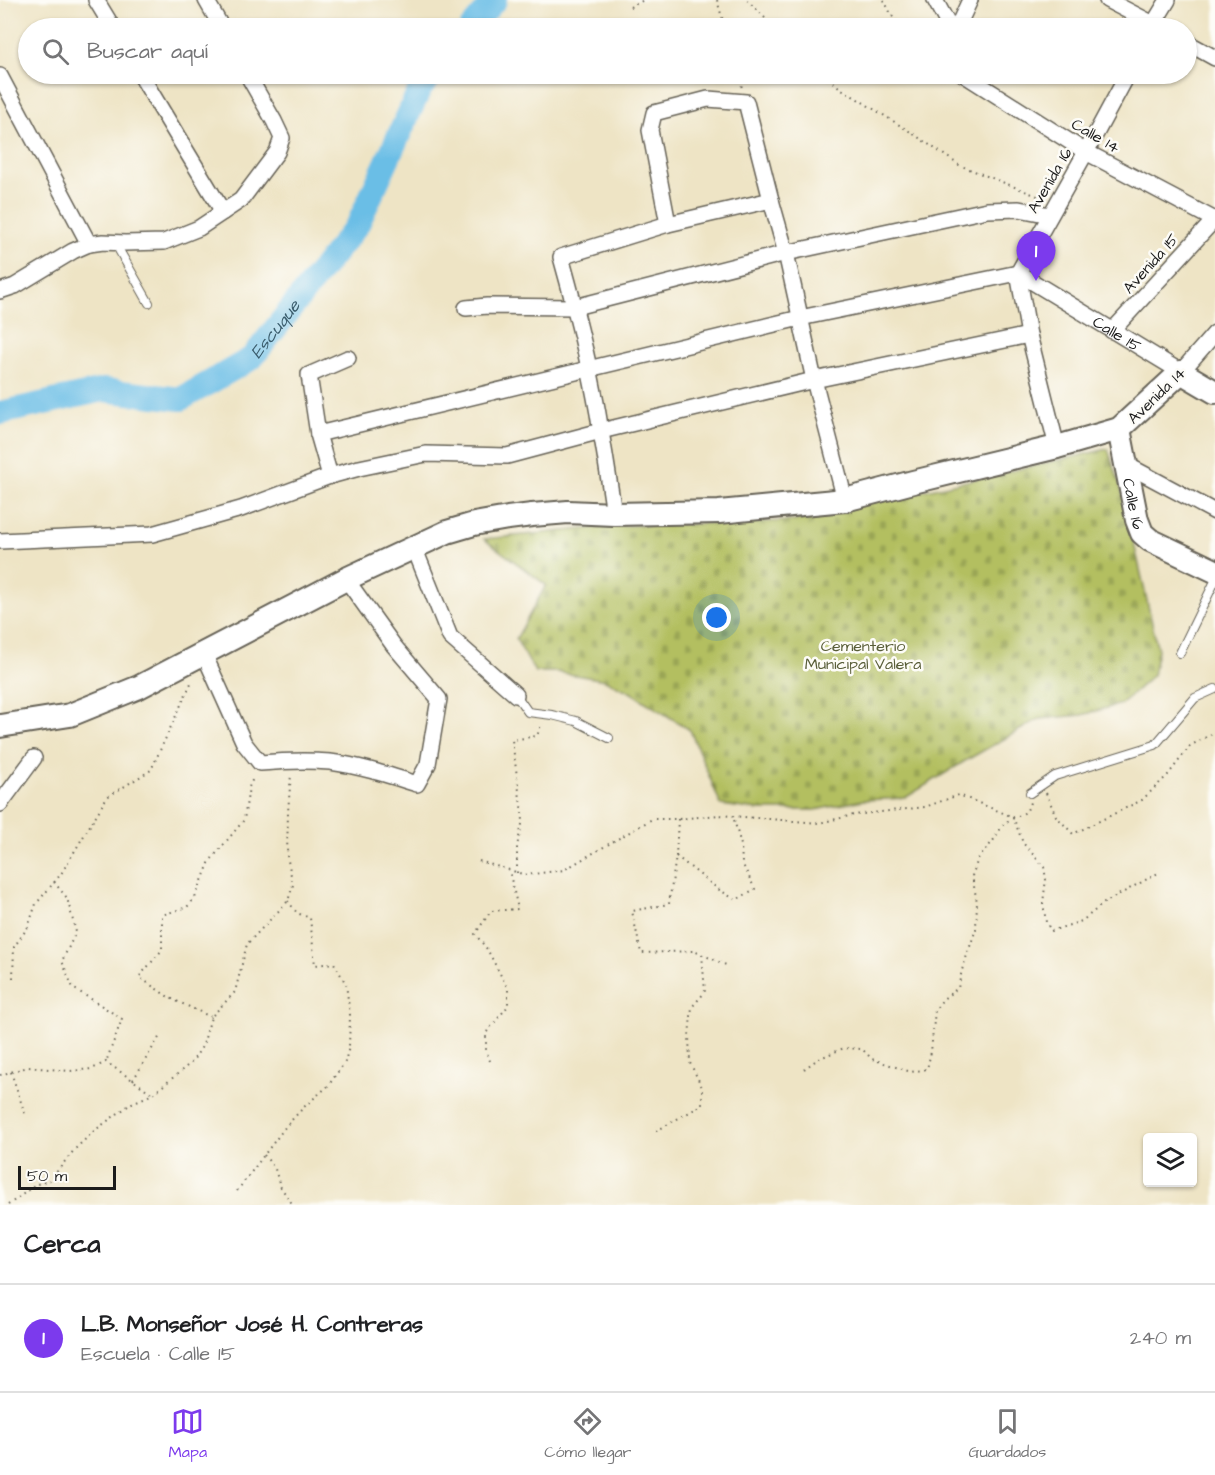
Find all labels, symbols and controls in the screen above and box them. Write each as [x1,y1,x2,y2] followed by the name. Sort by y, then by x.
[18,18,1197,84] search box
[39,35,72,68] icon: search
[87,36,208,67] text: Buscar aquí
[1067,113,1124,159] street label: Calle 14
[1022,144,1078,217] street label: Avenida 16
[1118,228,1184,298] street label: Avenida 15
[1016,232,1056,281] pin: 1
[244,294,307,364] water label: Escuque
[1088,311,1146,358] street label: Calle 15
[1123,362,1191,429] street label: Avenida 14
[1117,476,1150,533] street label: Calle 16
[702,603,731,632] your location
[805,635,921,675] park label: Cementerio Municipal Valera
[1143,1133,1197,1187] map controls
[1143,1133,1197,1187] button: layers
[18,1163,116,1190] scale bar
[27,1165,67,1187] text: 50 m
[24,1226,101,1262] text: Cerca
[81,1309,423,1340] text: L.B. Monseñor José H. Contreras
[42,1324,45,1352] text: 1
[1130,1324,1191,1352] text: 240 m
[81,1340,235,1368] text: Escuela · Calle 15
[169,1405,207,1463] tab: Mapa
[544,1405,631,1463] tab: Cómo llegar
[969,1405,1046,1463] tab: Guardados

